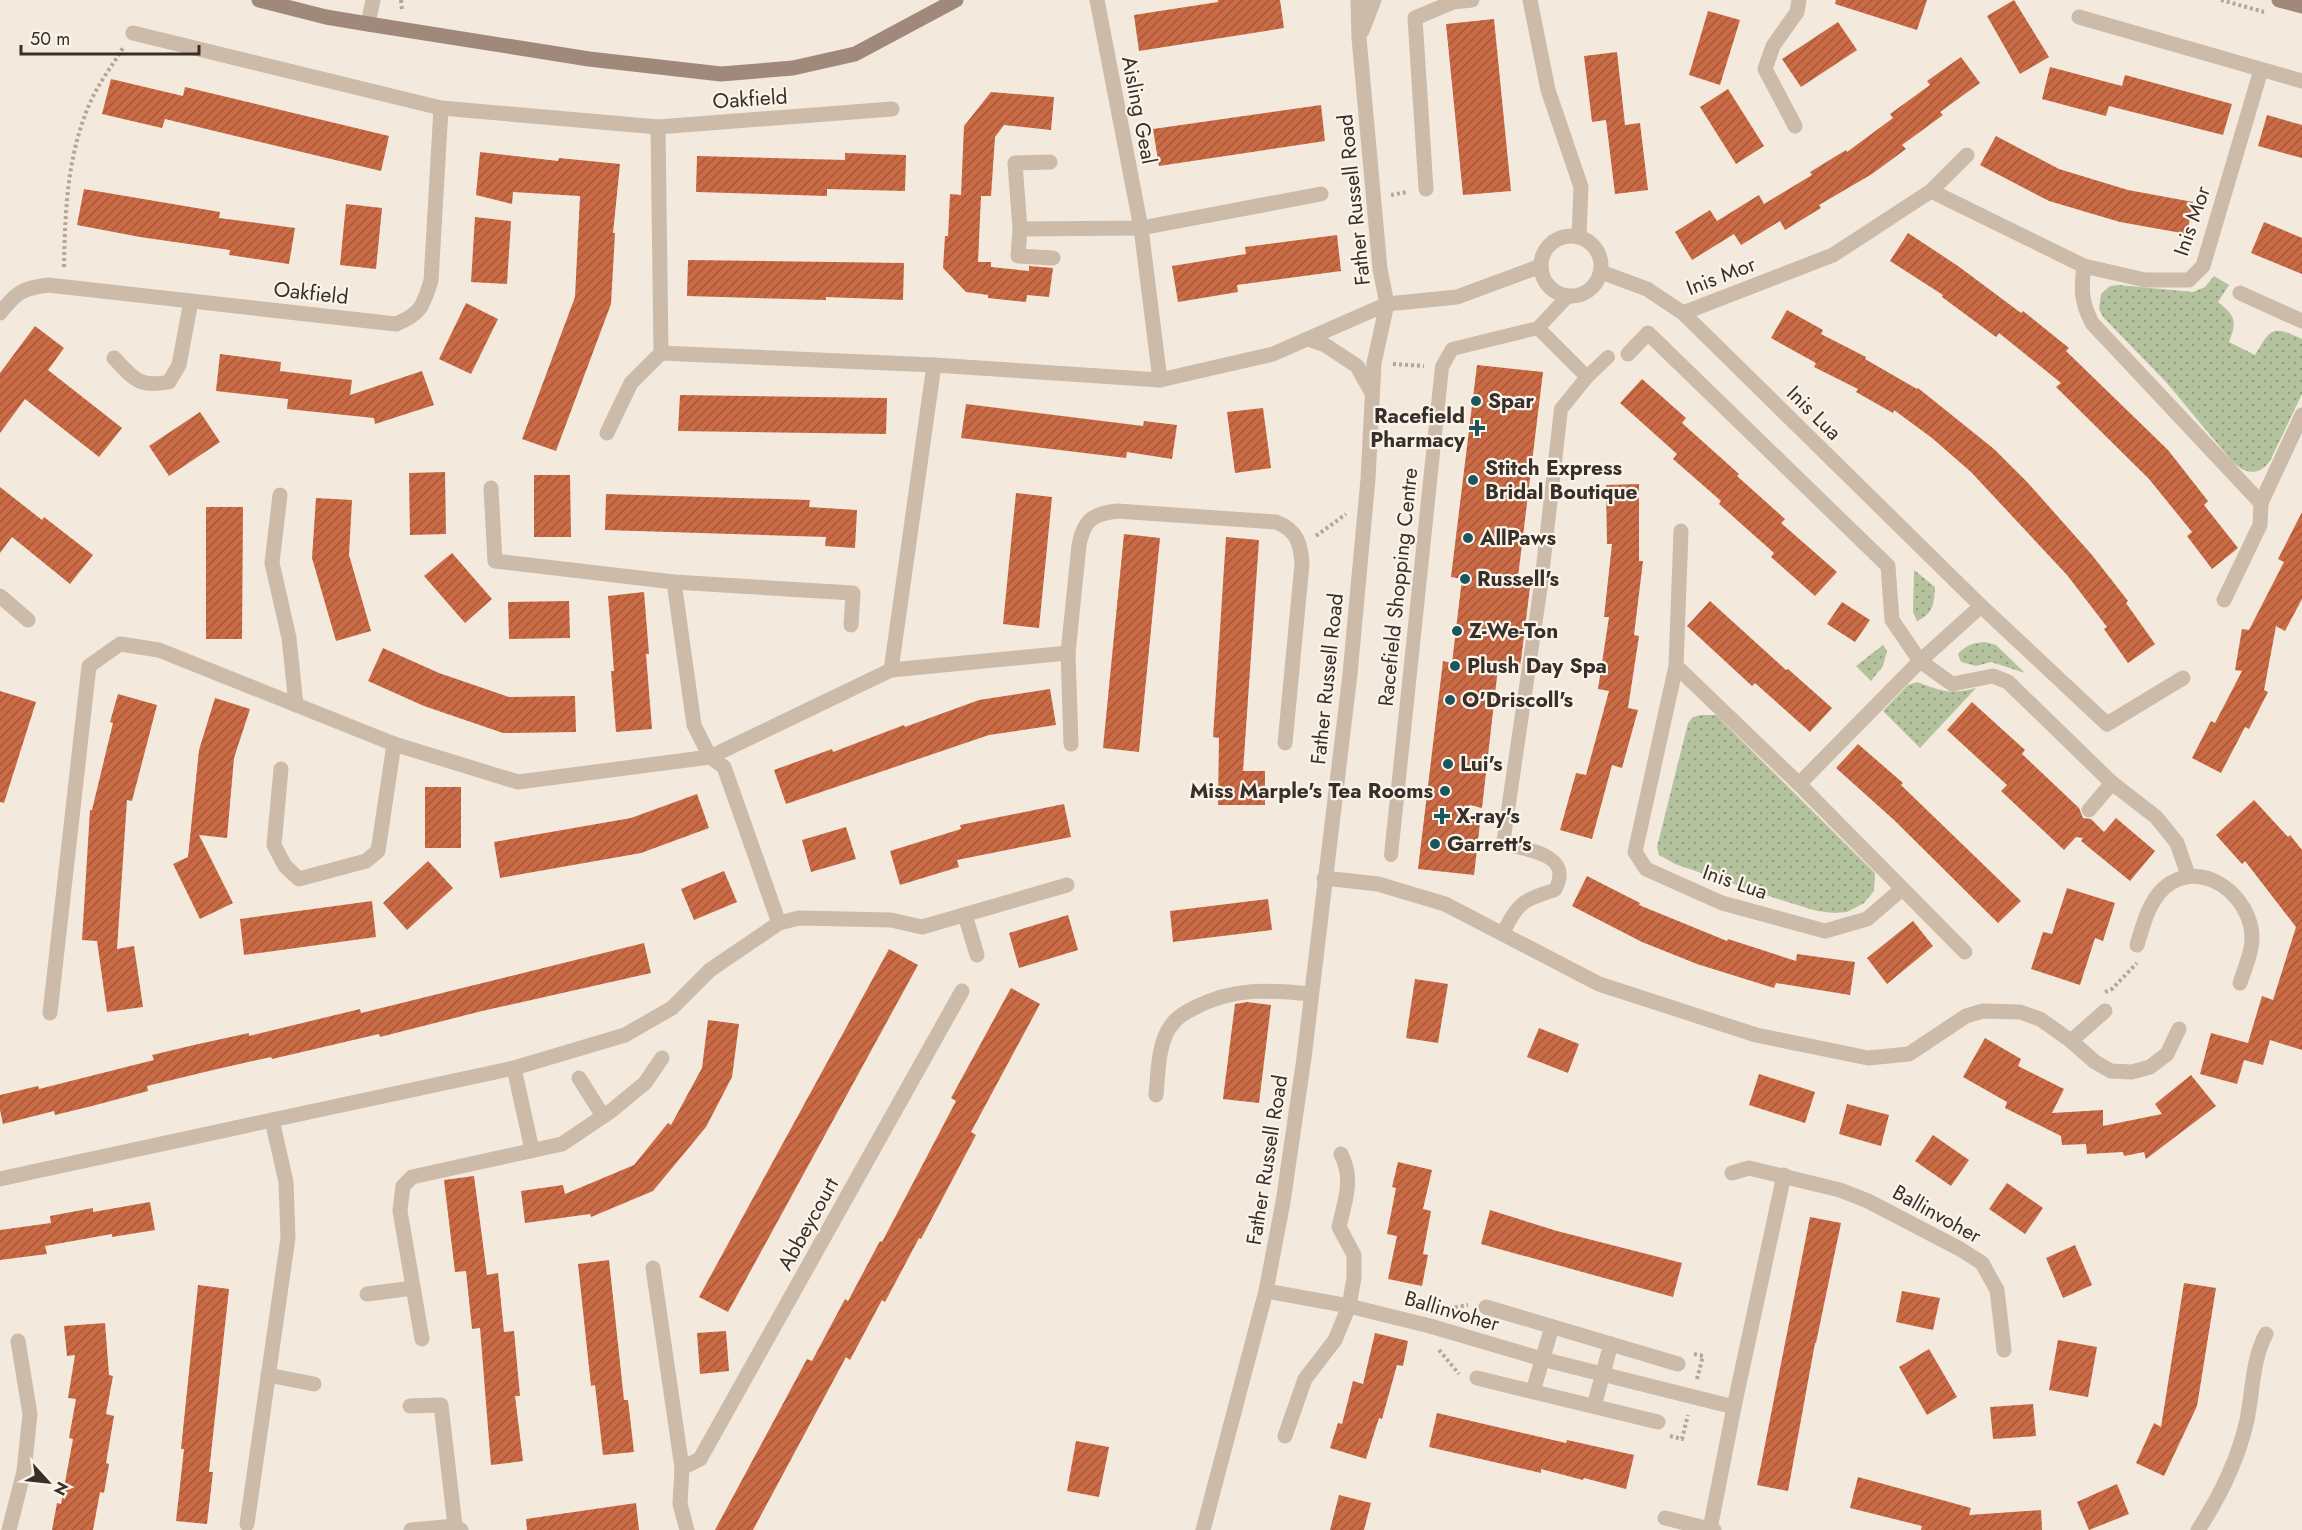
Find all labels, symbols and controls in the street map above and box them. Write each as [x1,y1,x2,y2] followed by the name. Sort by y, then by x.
[21,18,200,56] scale bar
[30,26,70,52] text: 50 m
[1114,53,1164,167] street label: Aisling Geal
[712,81,788,117] street label: Oakfield
[1330,113,1378,287] street label: Father Russell Road
[2166,181,2218,260] street label: Inis Mor
[1682,249,1761,303] street label: Inis Mor
[272,274,350,312] street label: Oakfield
[1780,379,1848,447] street label: Inis Lua
[1488,386,1534,416] place label: Spar
[1469,394,1483,408] marker: Spar
[1370,401,1466,455] place label: Racefield Pharmacy
[1470,421,1484,435] marker: Racefield Pharmacy
[1485,453,1638,507] place label: Stitch Express Bridal Boutique
[1371,466,1425,708] street label: Racefield Shopping Centre
[1466,473,1480,487] marker: Stitch Express Bridal Boutique
[1479,523,1556,553] place label: AllPaws
[1461,531,1475,545] marker: AllPaws
[1477,564,1560,594] place label: Russell's
[1458,572,1472,586] marker: Russell's
[1303,592,1351,766] street label: Father Russell Road
[1469,616,1558,646] place label: Z-We-Ton
[1450,624,1464,638] marker: Z-We-Ton
[1467,651,1607,681] place label: Plush Day Spa
[1448,659,1462,673] marker: Plush Day Spa
[1462,685,1574,715] place label: O'Driscoll's
[1443,693,1457,707] marker: O'Driscoll's
[1460,749,1503,779] place label: Lui's
[1441,757,1455,771] marker: Lui's
[1190,776,1433,806] place label: Miss Marple's Tea Rooms
[1438,784,1452,798] marker: Miss Marple's Tea Rooms
[1456,801,1520,831] place label: X-ray's
[1433,807,1451,825] marker: X-ray's
[1447,829,1532,859] place label: Garrett's
[1428,837,1442,851] marker: Garrett's
[1699,857,1771,907] street label: Inis Lua
[1239,1073,1295,1247] street label: Father Russell Road
[770,1172,846,1276] street label: Abbeycourt
[1887,1177,1988,1251] street label: Ballinvoher
[1401,1283,1504,1339] street label: Ballinvoher
[18,1452,78,1512] north arrow
[48,1478,74,1499] text: N

